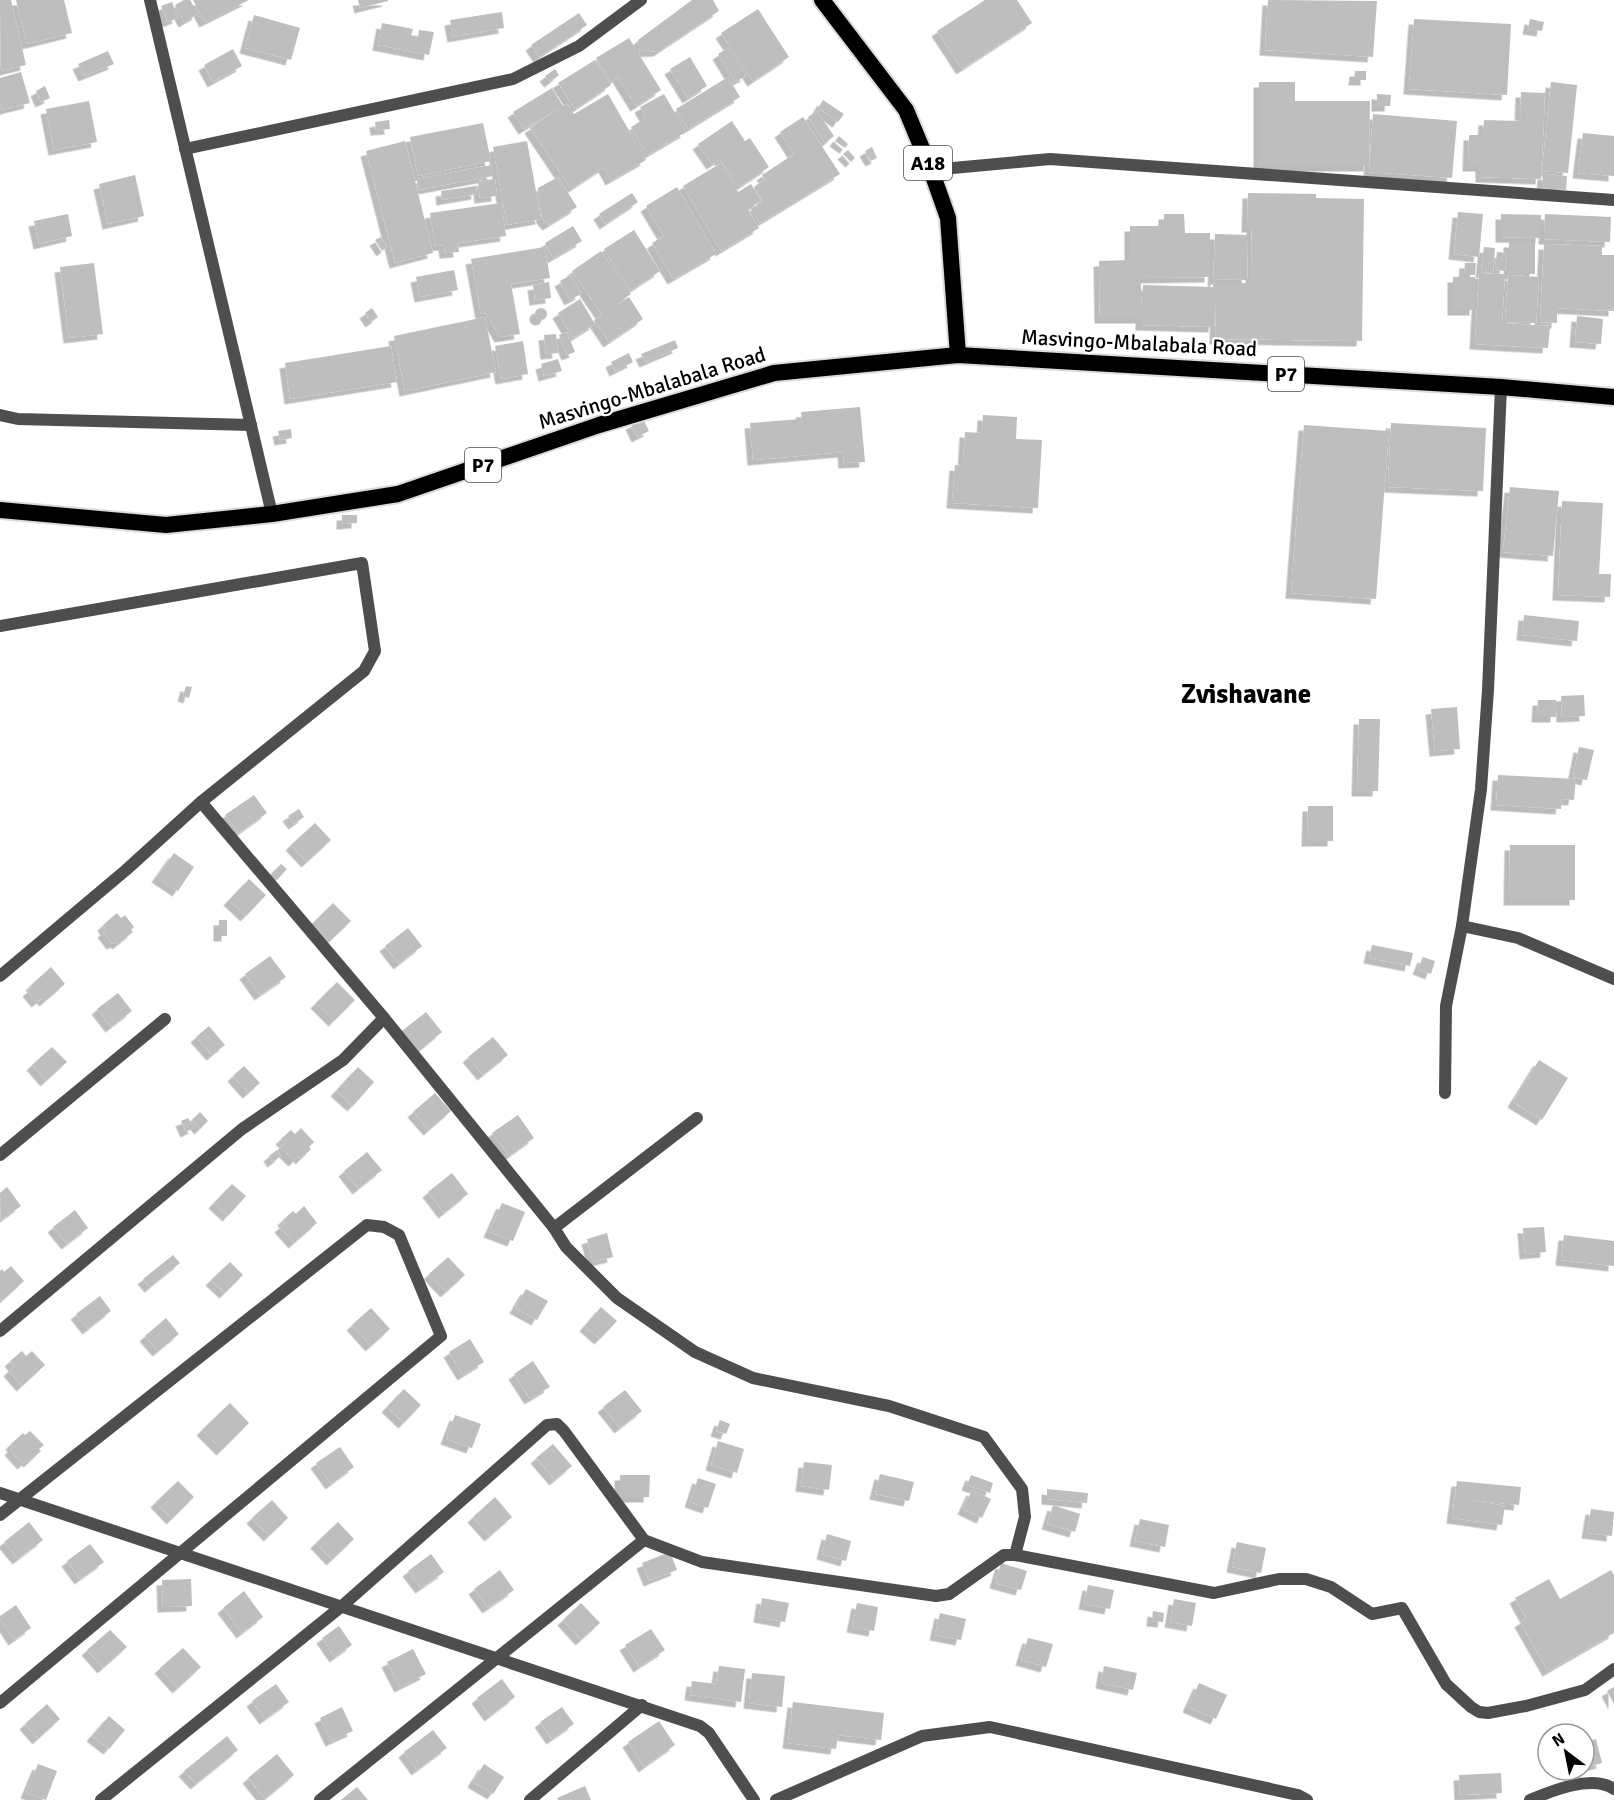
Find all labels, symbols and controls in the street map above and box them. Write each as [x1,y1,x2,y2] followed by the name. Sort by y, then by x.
[904,146,952,180] road number: A18
[1020,324,1258,362] street label: Masvingo-Mbalabala Road
[535,341,769,435] street label: Masvingo-Mbalabala Road
[1268,357,1304,391] road number: P7
[465,448,501,482] road number: P7
[1181,678,1311,711] district label: Zvishavane
[1536,1722,1596,1782] north arrow
[1549,1729,1569,1752] text: N

